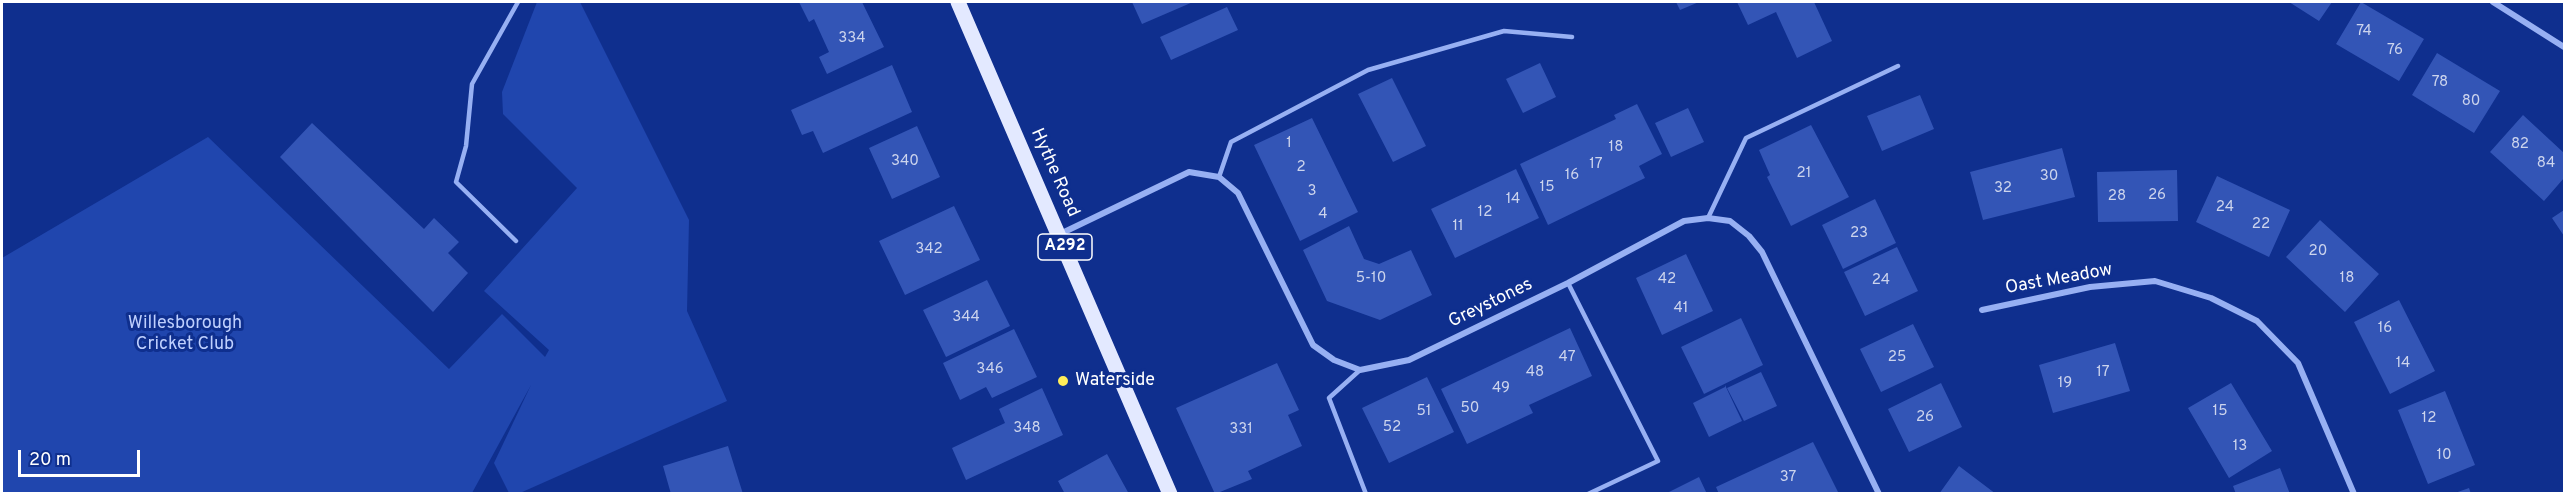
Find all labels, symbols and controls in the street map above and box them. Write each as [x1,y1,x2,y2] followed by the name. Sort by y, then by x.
[2356,23,2372,41] house number: 74
[838,30,866,48] house number: 334
[2387,42,2403,60] house number: 76
[2432,74,2448,92] house number: 78
[2462,93,2480,111] house number: 80
[1025,125,1083,221] street label: Hythe Road
[1286,135,1292,153] house number: 1
[2511,136,2529,154] house number: 82
[1609,139,1623,157] house number: 18
[891,153,919,171] house number: 340
[2537,155,2555,173] house number: 84
[1589,156,1603,174] house number: 17
[1296,159,1306,177] house number: 2
[1797,165,1811,183] house number: 21
[1565,167,1579,185] house number: 16
[2040,168,2058,186] house number: 30
[1540,179,1554,197] house number: 15
[1994,180,2012,198] house number: 32
[1307,183,1317,201] house number: 3
[2148,187,2166,205] house number: 26
[2108,188,2126,206] house number: 28
[1506,191,1520,209] house number: 14
[2216,199,2234,217] house number: 24
[1478,204,1492,222] house number: 12
[1318,206,1328,224] house number: 4
[2252,216,2270,234] house number: 22
[1452,218,1464,236] house number: 11
[1850,225,1868,243] house number: 23
[1038,234,1092,260] road number: A292
[915,241,943,259] house number: 342
[2309,243,2327,261] house number: 20
[2004,260,2114,300] street label: Oast Meadow
[1356,270,1386,288] house number: 5-10
[2340,270,2354,288] house number: 18
[1658,271,1676,289] house number: 42
[1872,272,1890,290] house number: 24
[1446,274,1536,334] street label: Greystones
[1674,300,1688,318] house number: 41
[952,309,980,327] house number: 344
[128,313,242,356] park label: Willesborough Cricket Club
[2378,320,2392,338] house number: 16
[1559,349,1575,367] house number: 47
[1888,349,1906,367] house number: 25
[2396,355,2410,373] house number: 14
[976,361,1004,379] house number: 346
[1526,364,1544,382] house number: 48
[2096,364,2110,382] house number: 17
[1075,370,1155,392] place label: Waterside
[1056,374,1070,388] marker: Waterside
[2058,375,2072,393] house number: 19
[1492,380,1510,398] house number: 49
[1461,400,1479,418] house number: 50
[1417,403,1431,421] house number: 51
[2213,403,2227,421] house number: 15
[1916,409,1934,427] house number: 26
[2422,410,2436,428] house number: 12
[1383,419,1401,437] house number: 52
[1013,420,1041,438] house number: 348
[1229,421,1253,439] house number: 331
[21,438,142,476] scale bar
[2233,438,2247,456] house number: 13
[2436,447,2452,465] house number: 10
[29,449,71,472] text: 20 m
[1780,469,1796,487] house number: 37

